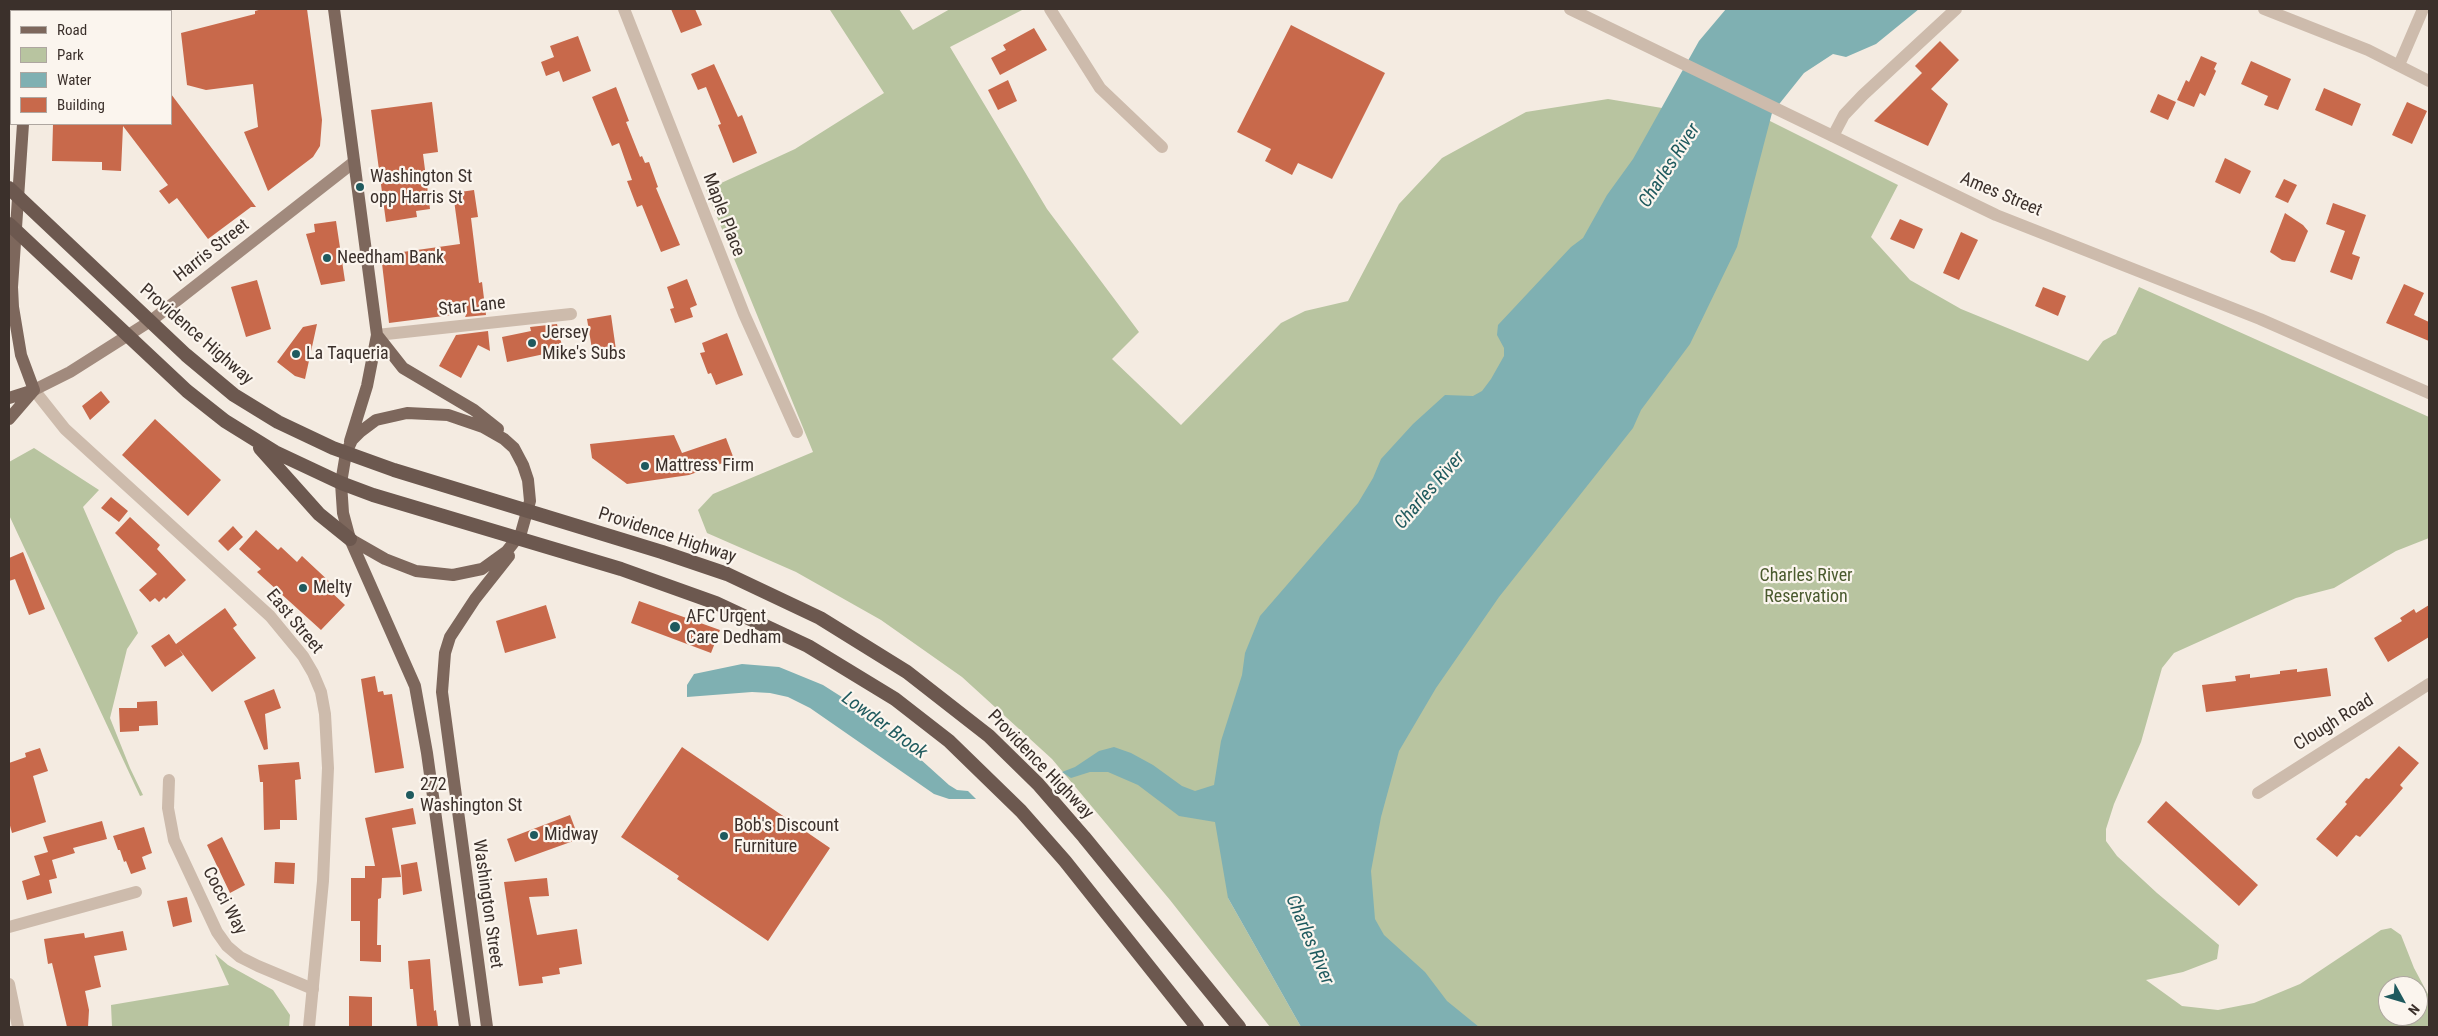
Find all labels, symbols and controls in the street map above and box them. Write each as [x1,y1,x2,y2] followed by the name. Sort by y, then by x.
[10,10,172,125] legend
[57,21,87,39] text: Road
[57,46,84,64] text: Park
[57,71,91,89] text: Water
[57,96,105,114] text: Building
[1634,120,1706,212] water label: Charles River
[370,166,472,208] place label: Washington St opp Harris St
[1957,168,2045,222] street label: Ames Street
[697,170,749,260] street label: Maple Place
[354,181,366,193] marker: Washington St opp Harris St
[170,215,254,287] street label: Harris Street
[337,247,444,269] place label: Needham Bank
[321,252,333,264] marker: Needham Bank
[135,280,257,390] street label: Providence Highway
[437,293,507,321] street label: Star Lane
[542,322,626,364] place label: Jersey Mike's Subs
[526,337,538,349] marker: Jersey Mike's Subs
[306,343,389,365] place label: La Taqueria
[290,348,302,360] marker: La Taqueria
[1390,448,1470,534] water label: Charles River
[655,455,754,477] place label: Mattress Firm
[639,460,651,472] marker: Mattress Firm
[595,504,739,568] street label: Providence Highway
[1759,565,1853,608] park label: Charles River Reservation
[313,577,352,599] place label: Melty
[297,582,309,594] marker: Melty
[261,585,327,659] street label: East Street
[686,606,781,649] place label: AFC Urgent Care Dedham
[668,620,682,634] marker: AFC Urgent Care Dedham
[837,687,931,765] water label: Lowder Brook
[2290,690,2378,756] street label: Clough Road
[982,706,1098,824] street label: Providence Highway
[420,774,522,816] place label: 272 Washington St
[404,789,416,801] marker: 272 Washington St
[734,815,839,858] place label: Bob's Discount Furniture
[544,824,598,846] place label: Midway
[528,829,540,841] marker: Midway
[718,830,730,842] marker: Bob's Discount Furniture
[467,838,507,970] street label: Washington Street
[197,863,251,939] street label: Cocci Way
[1280,892,1338,988] water label: Charles River
[2378,976,2428,1026] north arrow
[2405,1001,2423,1018] text: N

